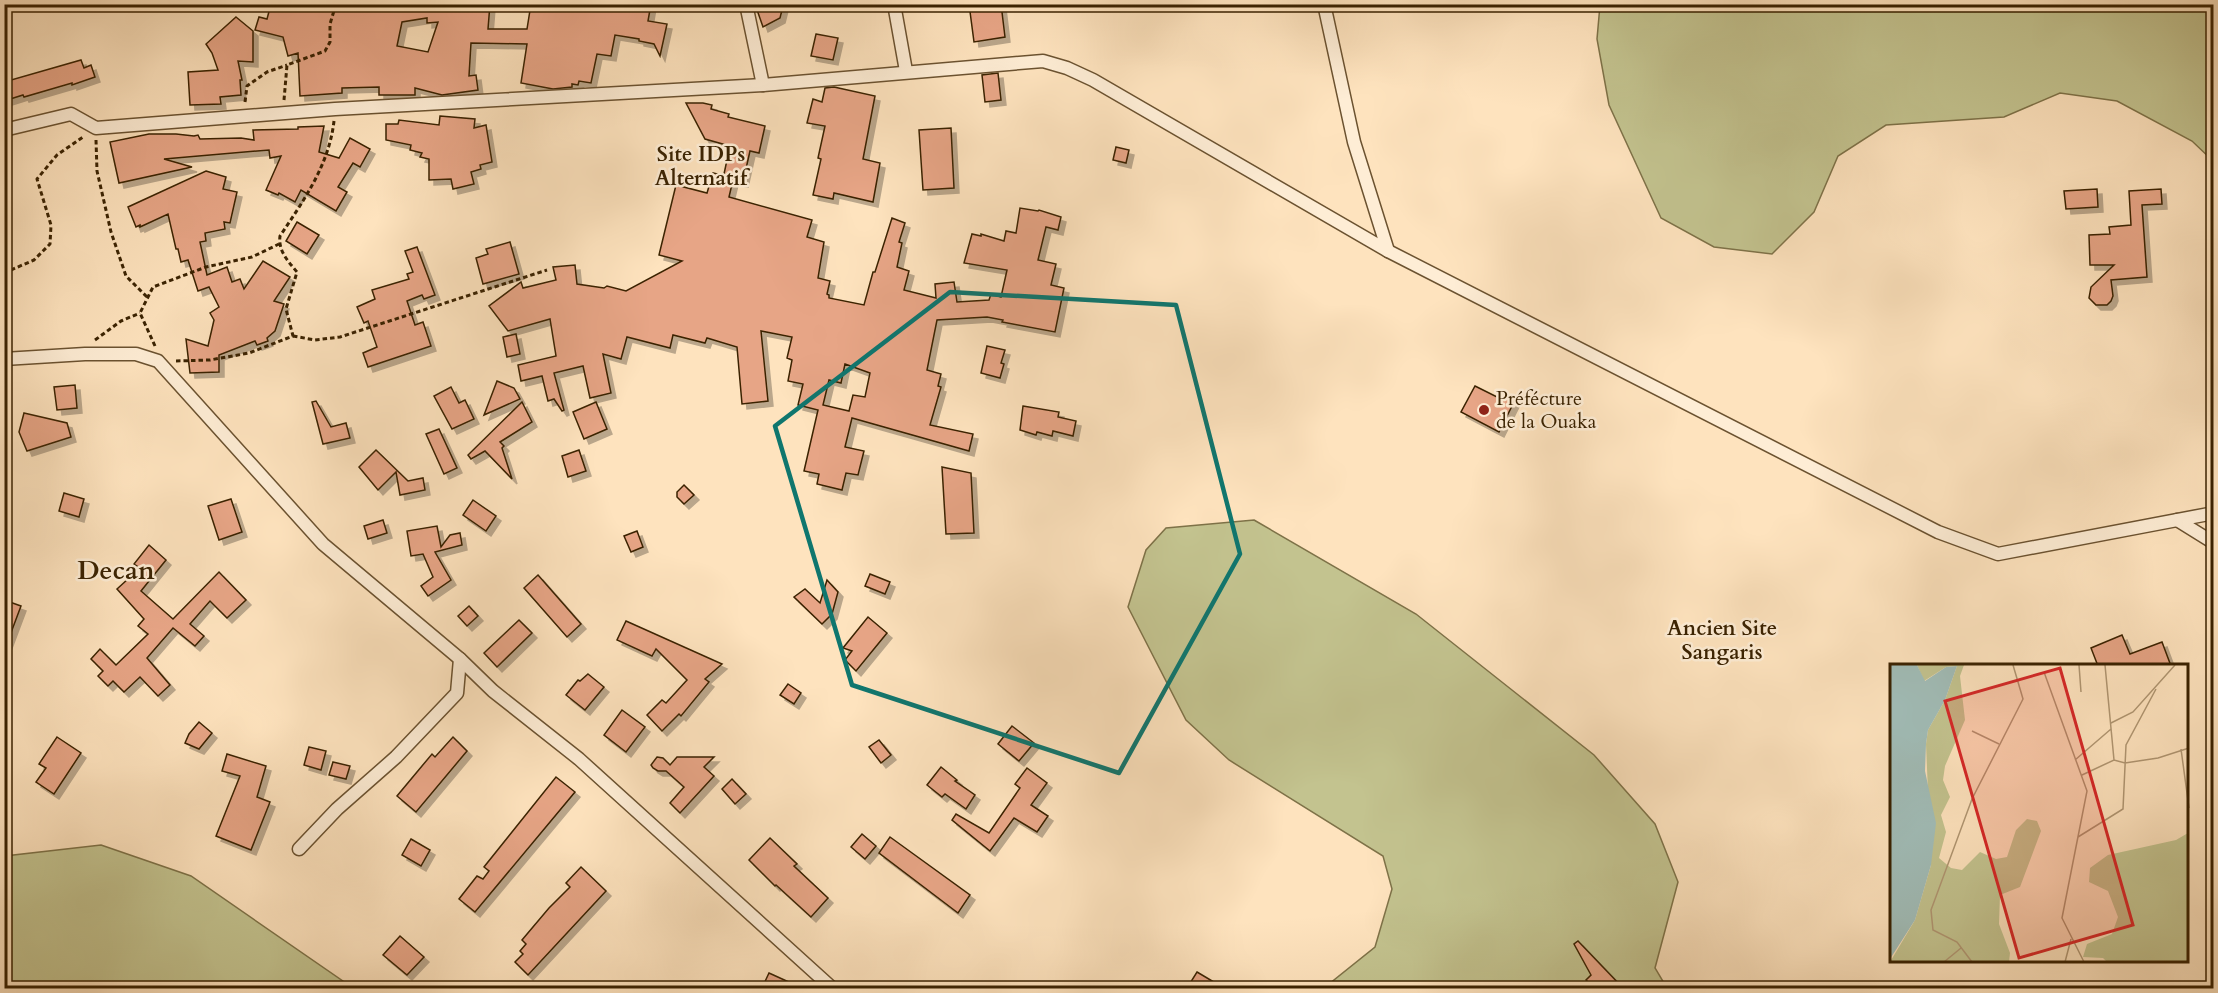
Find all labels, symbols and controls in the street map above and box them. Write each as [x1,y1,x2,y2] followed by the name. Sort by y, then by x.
[655,140,751,193] district label: Site IDPs Alternatif
[1496,385,1597,435] place label: Préfécture de la Ouaka
[1477,403,1491,417] marker: Préfécture de la Ouaka
[77,553,155,588] district label: Decan
[1667,614,1777,667] district label: Ancien Site Sangaris
[1890,664,2188,963] inset map

